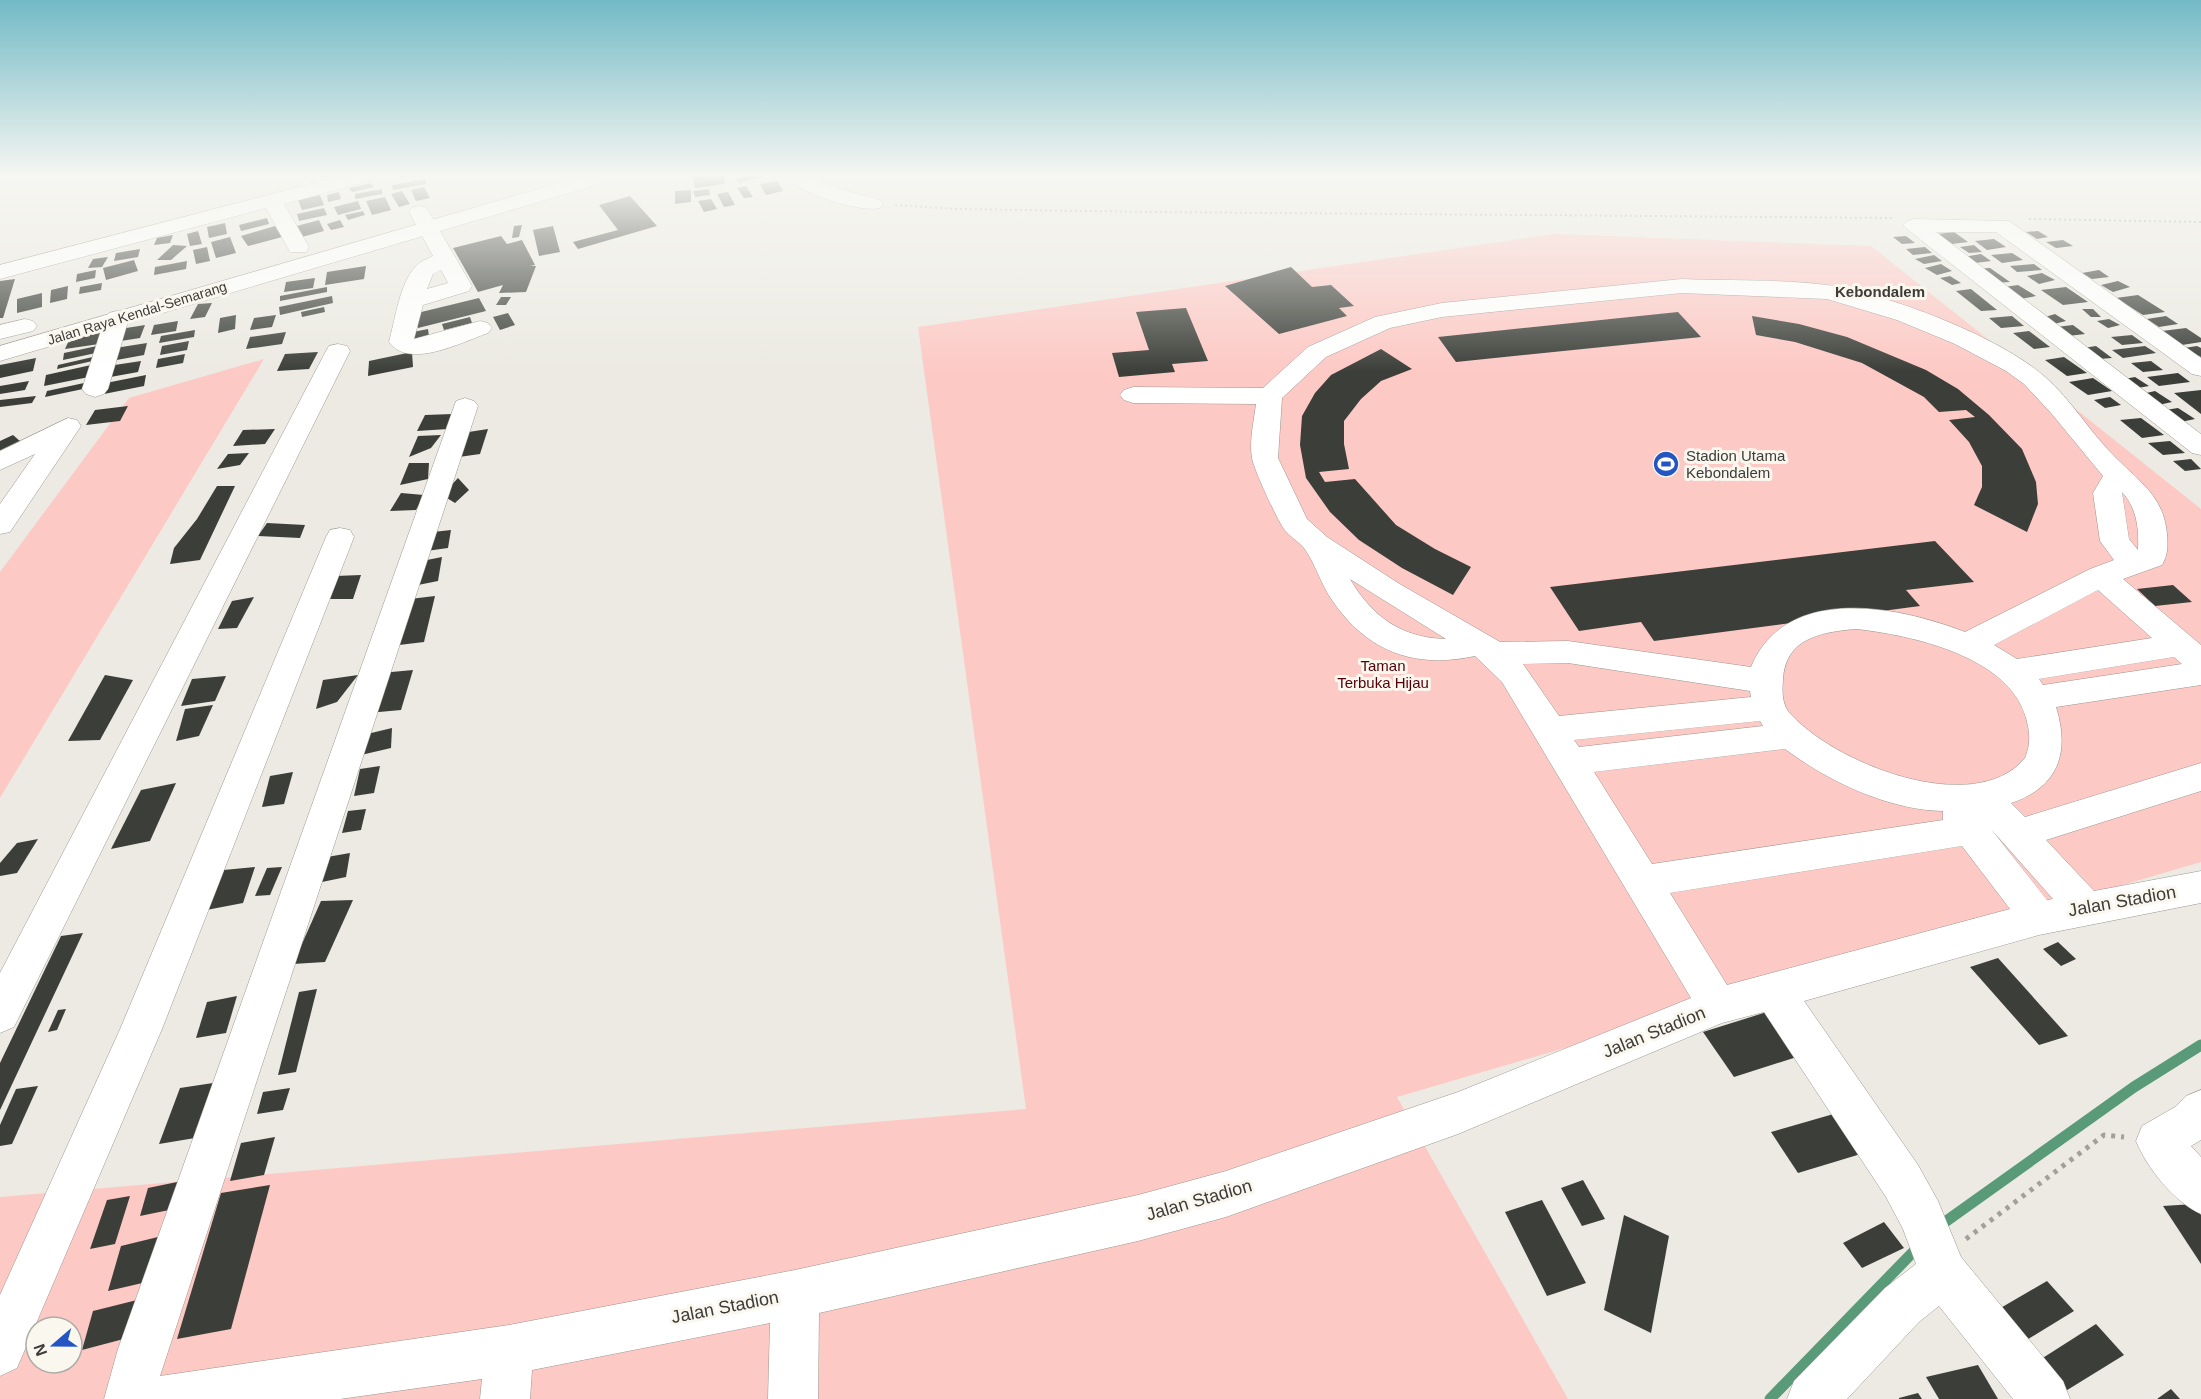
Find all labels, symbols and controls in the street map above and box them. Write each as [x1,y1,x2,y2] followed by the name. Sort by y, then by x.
[45,278,229,348] street label: Jalan Raya Kendal-Semarang
[1835,283,1925,300] district label: Kebondalem
[1686,447,1786,481] place label: Stadion Utama Kebondalem
[1651,449,1681,479] sports icon: Stadion Utama Kebondalem
[1337,657,1429,691] park label: Taman Terbuka Hijau
[2067,882,2177,920] street label: Jalan Stadion
[1600,1002,1708,1062] street label: Jalan Stadion
[1144,1175,1254,1225] street label: Jalan Stadion
[670,1287,780,1327] street label: Jalan Stadion
[24,1315,84,1375] north arrow
[30,1342,50,1358] text: N

